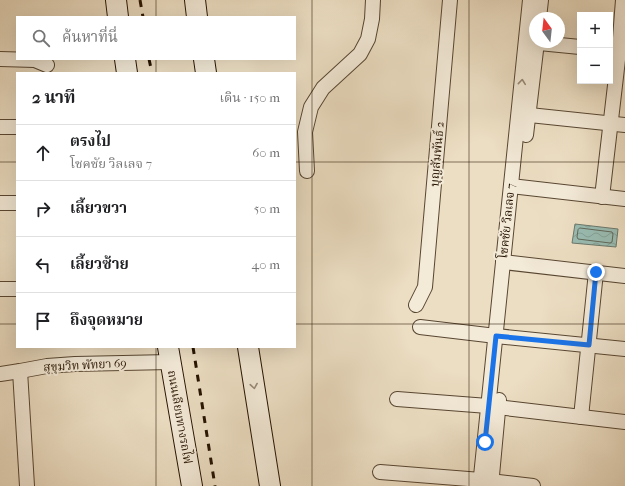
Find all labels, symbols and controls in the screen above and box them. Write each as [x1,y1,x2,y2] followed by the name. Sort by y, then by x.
[529,12,565,48] north arrow
[577,12,613,84] map controls
[577,12,613,48] button: +
[16,16,296,60] search box
[30,27,52,49] icon: search
[62,28,118,46] text: ค้นหาที่นี่
[577,48,613,84] button: −
[517,79,526,85] one-way arrow
[32,87,75,107] text: 2 นาที
[220,90,280,105] text: เดิน · 150 m
[427,121,448,187] street label: บุญสัมพันธ์ 2
[70,132,111,150] text: ตรงไป
[32,142,54,164] icon: ahead
[252,145,280,160] text: 60 m
[70,156,152,171] text: โชคชัย วิลเลจ 7
[494,182,518,260] street label: โชคชัย วิลเลจ 7
[32,198,54,220] icon: right
[70,199,127,217] text: เลี้ยวขวา
[254,201,280,216] text: 50 m
[32,254,54,276] icon: left
[70,255,129,273] text: เลี้ยวซ้าย
[252,257,280,272] text: 40 m
[587,263,605,281] route end
[32,310,54,332] icon: arrive
[70,311,143,329] text: ถึงจุดหมาย
[43,356,127,375] street label: สุขุมวิท พัทยา 69
[165,369,197,465] street label: ถนนเลียบทางรถไฟ
[250,382,258,389] one-way arrow
[476,433,494,451] route start

